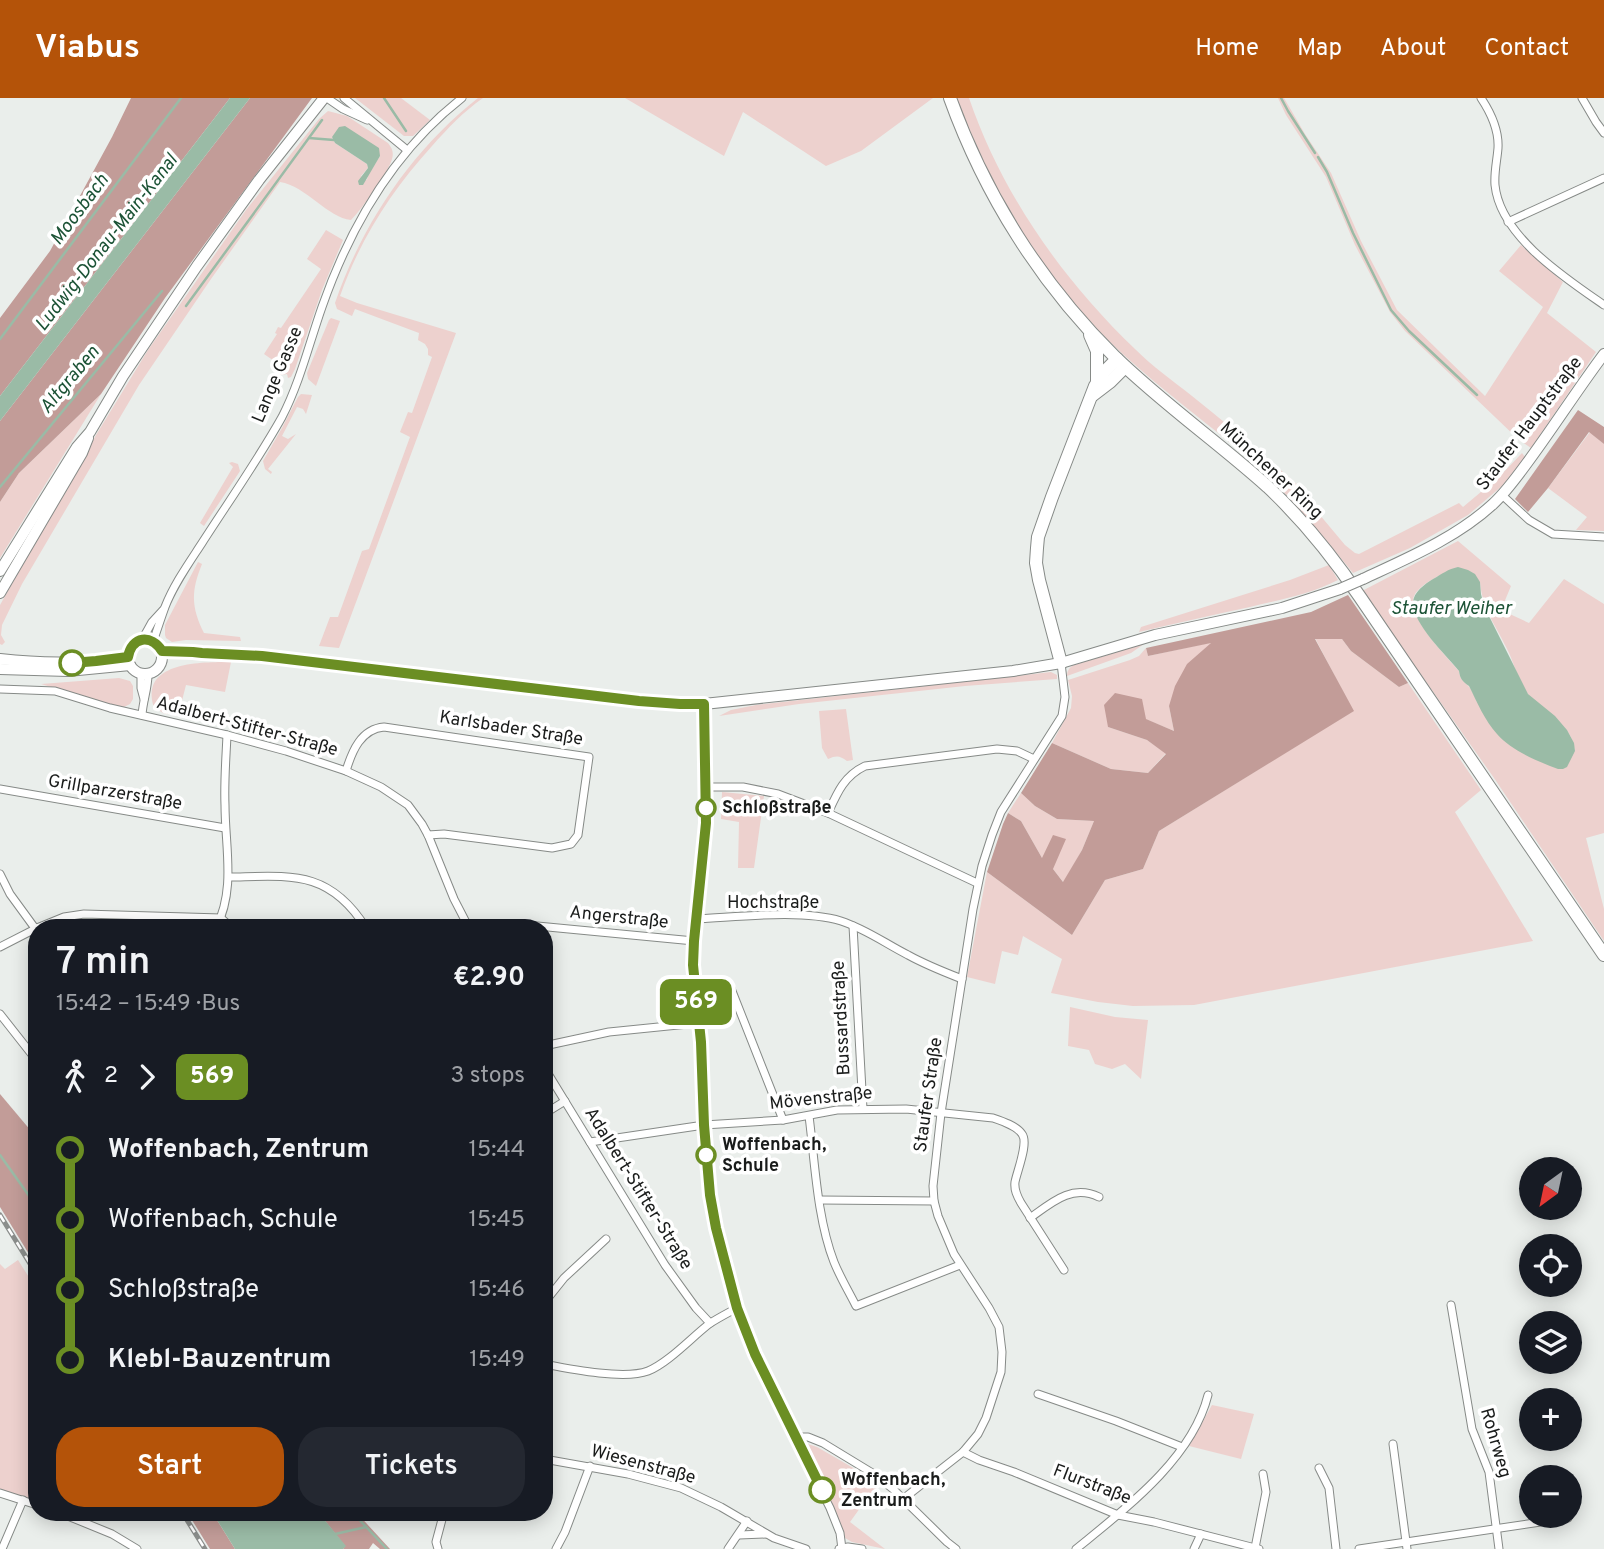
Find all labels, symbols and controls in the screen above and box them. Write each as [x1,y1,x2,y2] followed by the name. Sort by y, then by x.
[35,28,140,70] text: Viabus
[1195,34,1259,64] text: Home
[1297,34,1342,64] text: Map
[1380,34,1446,64] text: About
[1484,34,1569,64] text: Contact
[30,149,184,336] water label: Ludwig-Donau-Main-Kanal
[45,169,115,250] water label: Moosbach
[247,323,309,427] street label: Lange Gasse
[35,341,106,419] water label: Altgraben
[1472,352,1588,496] street label: Staufer Hauptstraße
[1215,417,1327,525] street label: Münchener Ring
[1391,597,1513,621] water label: Staufer Weiher
[59,650,85,676] unlabelled marker
[154,692,340,762] street label: Adalbert-Stifter-Straße
[438,706,584,752] street label: Karlsbader Straße
[46,770,184,816] street label: Grillparzerstraße
[722,797,831,820] place label: Schloßstraße
[696,798,716,818] marker: Schloßstraße
[727,892,819,915] street label: Hochstraße
[568,901,670,935] street label: Angerstraße
[56,939,150,988] text: 7 min
[828,960,856,1076] street label: Bussardstraße
[453,962,525,995] text: €2.90
[656,979,736,1025] line badge: 569
[674,987,718,1017] text: 569
[56,990,240,1019] text: 15:42 – 15:49 · Bus
[910,1036,948,1154] street label: Staufer Straße
[56,1058,94,1096] icon: walk
[128,1058,166,1096] icon: forward
[104,1062,118,1091] text: 2
[190,1062,234,1092] text: 569
[450,1062,525,1091] text: 3 stops
[768,1082,874,1116] street label: Mövenstraße
[579,1104,697,1274] street label: Adalbert-Stifter-Straße
[108,1134,369,1167] text: Woffenbach, Zentrum
[722,1134,826,1178] place label: Woffenbach, Schule
[468,1136,525,1165] text: 15:44
[696,1145,716,1165] marker: Woffenbach, Schule
[1519,1157,1582,1220] north arrow
[1519,1157,1582,1528] map controls
[108,1204,338,1237] text: Woffenbach, Schule
[468,1206,525,1235] text: 15:45
[1519,1234,1582,1297] button: locate
[108,1274,259,1307] text: Schloßstraße
[469,1276,525,1305] text: 15:46
[1519,1311,1582,1374] button: layers
[108,1344,331,1377] text: Klebl-Bauzentrum
[469,1346,525,1375] text: 15:49
[1519,1388,1582,1451] button: +
[1474,1405,1516,1481] street label: Rohrweg
[56,1427,284,1507] button: Start
[298,1427,525,1507] button: Tickets
[588,1440,698,1490] street label: Wiesenstraße
[1050,1460,1134,1510] street label: Flurstraße
[1519,1465,1582,1528] button: −
[841,1469,945,1513] place label: Woffenbach, Zentrum
[809,1477,835,1503] marker: Woffenbach, Zentrum

